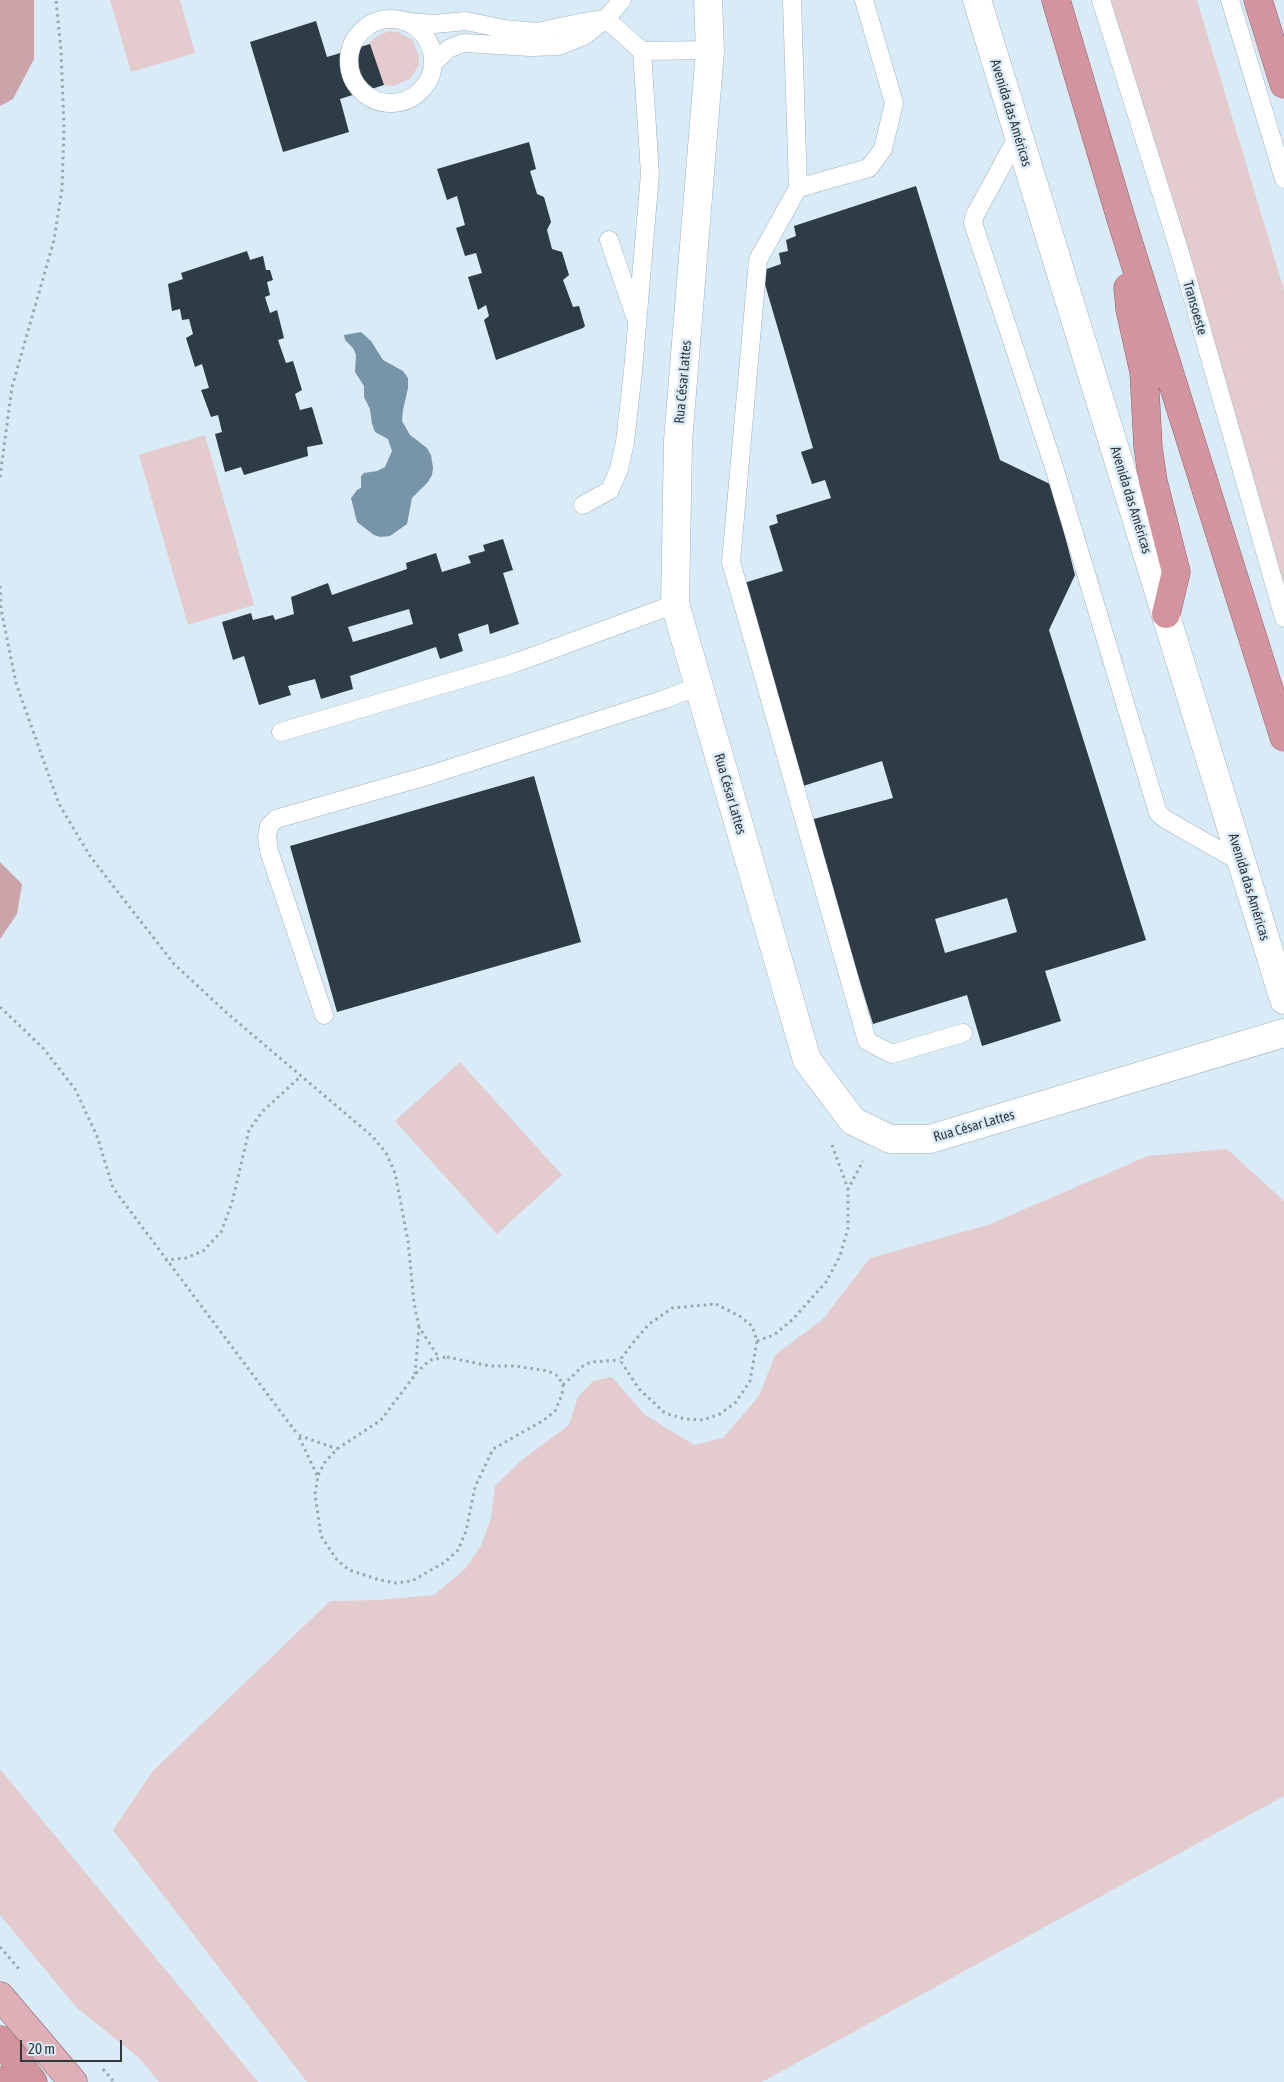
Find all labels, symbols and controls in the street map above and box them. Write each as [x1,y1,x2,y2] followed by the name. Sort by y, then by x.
[987,57,1035,169] street label: Avenida das Américas
[1179,279,1211,337] street label: Transoeste
[671,340,695,424] street label: Rua César Lattes
[1107,444,1155,556] street label: Avenida das Américas
[710,752,750,836] street label: Rua César Lattes
[1225,831,1273,943] street label: Avenida das Américas
[932,1106,1016,1146] street label: Rua César Lattes
[22,2030,125,2062] scale bar
[28,2040,55,2057] text: 20 m

